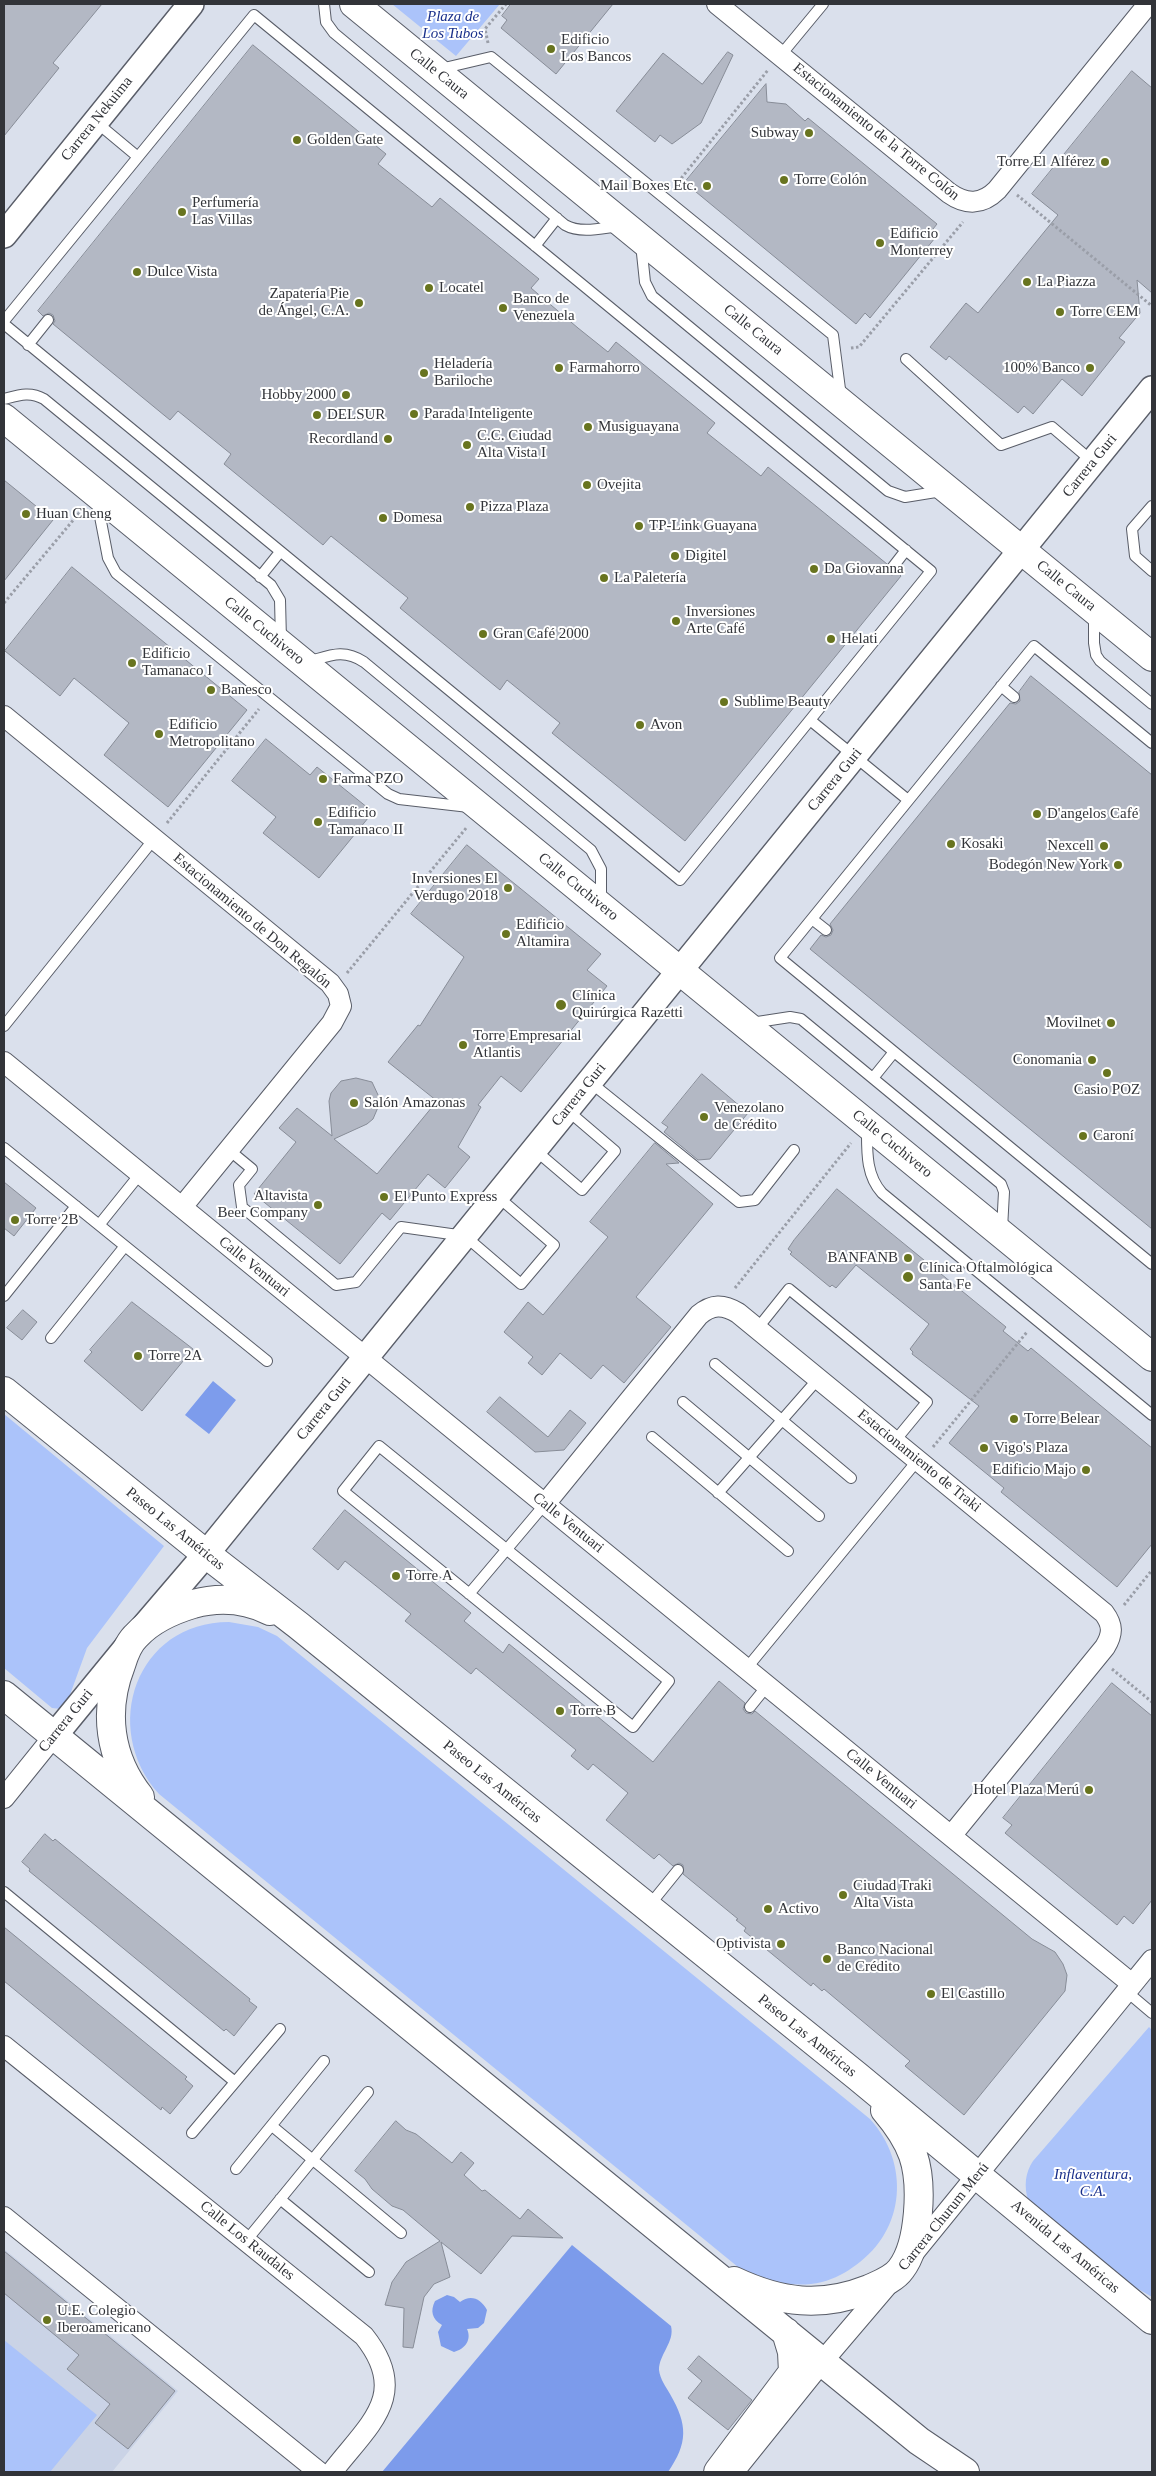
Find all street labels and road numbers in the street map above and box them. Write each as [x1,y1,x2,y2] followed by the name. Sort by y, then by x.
[406,45,472,103] street label: Calle Caura
[789,59,963,205] street label: Estacionamiento de la Torre Colón
[57,73,137,165] street label: Carrera Nekuima
[720,301,786,359] street label: Calle Caura
[1059,431,1121,501] street label: Carrera Guri
[1033,557,1099,615] street label: Calle Caura
[220,593,308,669] street label: Calle Cuchivero
[804,745,866,815] street label: Carrera Guri
[169,849,335,993] street label: Estacionamiento de Don Regalón
[534,849,622,925] street label: Calle Cuchivero
[548,1060,610,1130] street label: Carrera Guri
[848,1106,936,1182] street label: Calle Cuchivero
[215,1233,293,1301] street label: Calle Ventuari
[293,1374,355,1444] street label: Carrera Guri
[854,1406,984,1516] street label: Estacionamiento de Traki
[122,1484,228,1574] street label: Paseo Las Américas
[529,1489,607,1557] street label: Calle Ventuari
[35,1686,97,1756] street label: Carrera Guri
[439,1737,545,1827] street label: Paseo Las Américas
[842,1745,920,1813] street label: Calle Ventuari
[754,1991,860,2081] street label: Paseo Las Américas
[895,2159,993,2275] street label: Carrera Churum Merú
[1007,2196,1123,2298] street label: Avenida Las Américas
[196,2197,298,2285] street label: Calle Los Raudales

